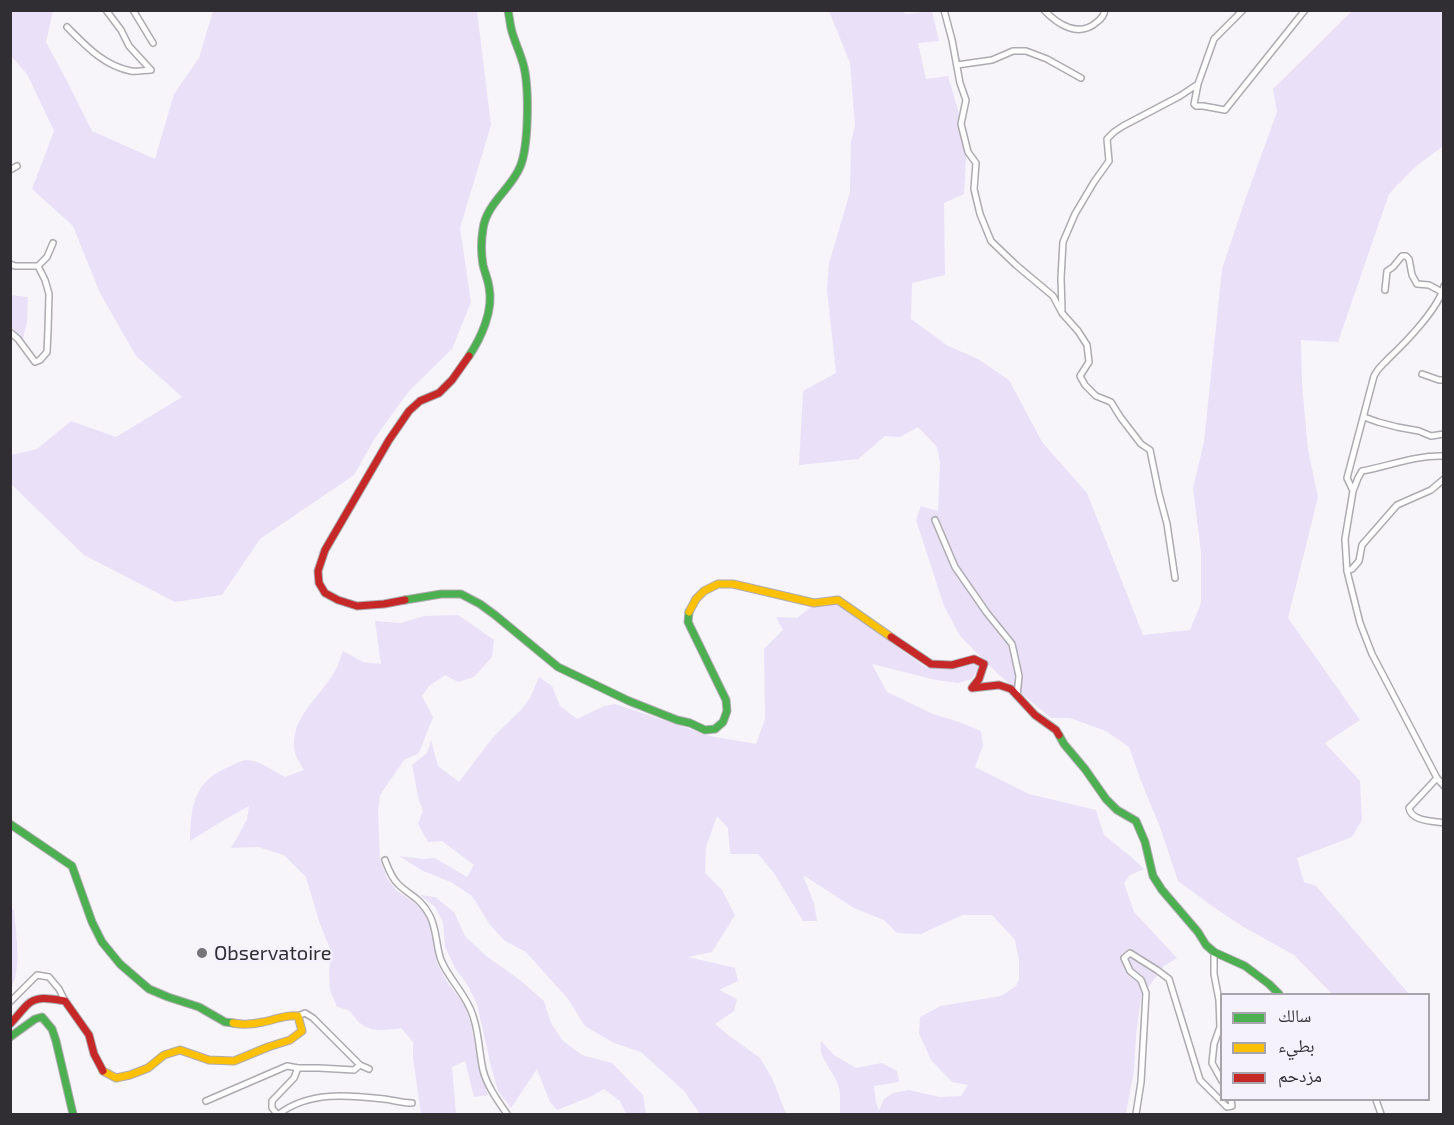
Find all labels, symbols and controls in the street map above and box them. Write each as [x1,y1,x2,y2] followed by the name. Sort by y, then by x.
[214,941,332,965] place label: Observatoire
[195,946,209,960] marker: Observatoire
[1220,993,1430,1101] legend
[1278,1004,1311,1026] text: سالك
[1278,1034,1315,1056] text: بطيء
[1278,1064,1322,1086] text: مزدحم

